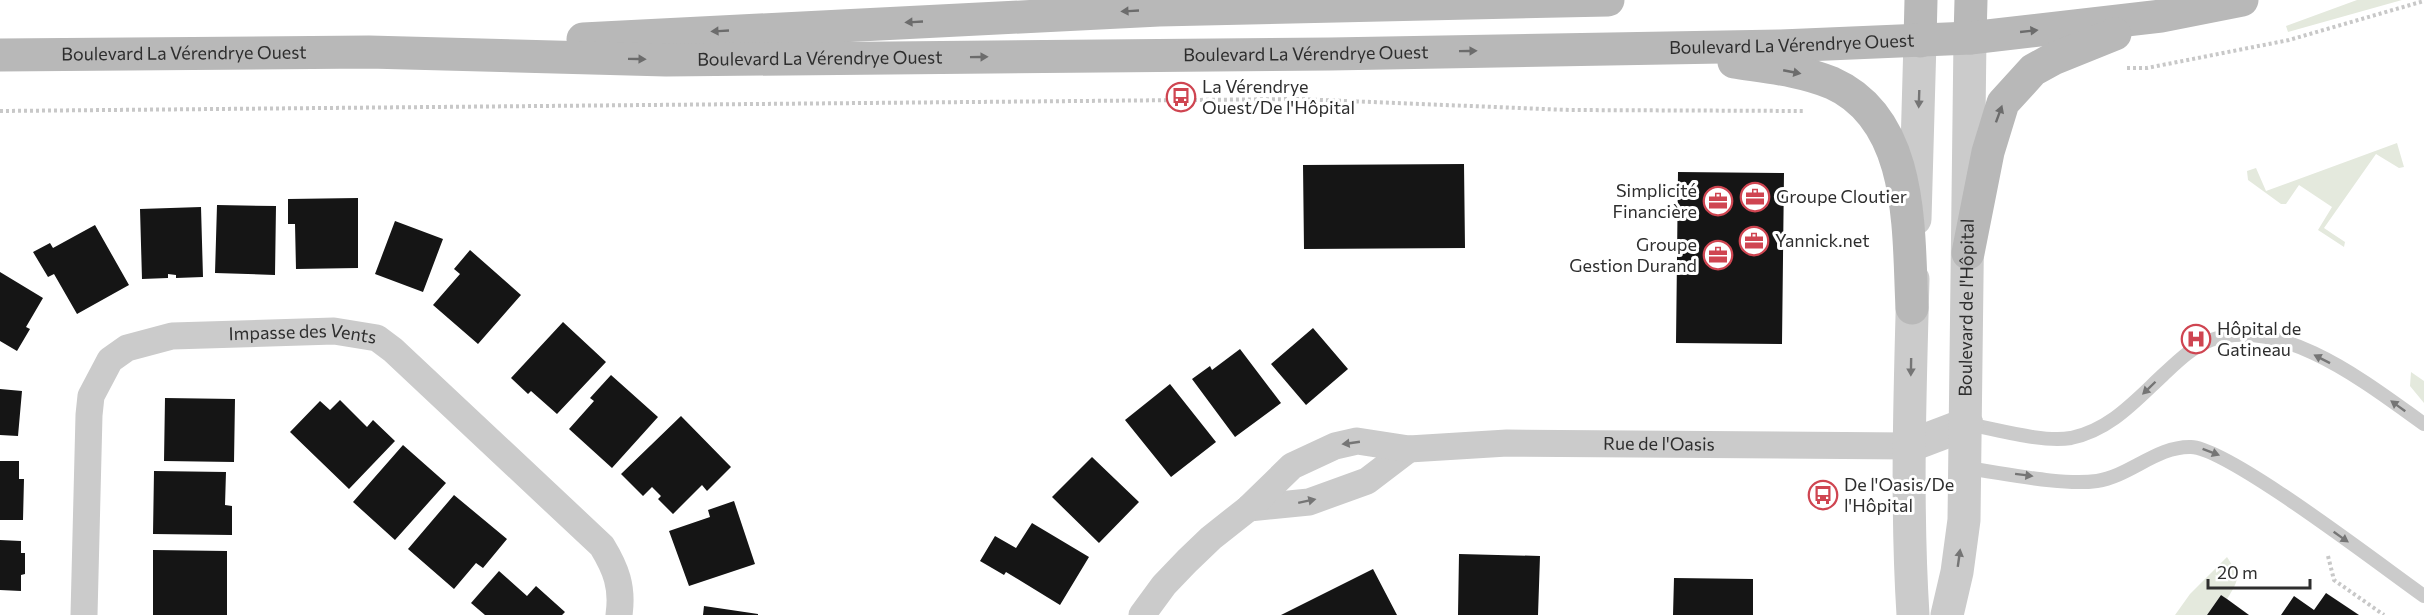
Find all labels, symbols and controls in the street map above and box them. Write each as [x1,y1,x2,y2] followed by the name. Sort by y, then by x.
[1121,7,1140,16] one-way arrow
[905,17,924,26] one-way arrow
[2019,26,2038,36] one-way arrow
[710,27,729,36] one-way arrow
[1669,28,1915,58] street label: Boulevard La Vérendrye Ouest
[1183,40,1429,65] street label: Boulevard La Vérendrye Ouest
[61,41,307,65] street label: Boulevard La Vérendrye Ouest
[697,46,943,70] street label: Boulevard La Vérendrye Ouest
[1459,47,1478,56] one-way arrow
[970,52,989,62] one-way arrow
[628,55,647,64] one-way arrow
[1783,68,1802,77] one-way arrow
[1202,75,1355,118] place label: La Vérendrye Ouest/De l'Hôpital
[1165,81,1197,113] bus stop icon: La Vérendrye Ouest/De l'Hôpital
[1914,90,1924,109] one-way arrow
[1994,105,2004,123] one-way arrow
[1613,179,1697,222] place label: Simplicité Financière
[1739,181,1771,213] office icon: Groupe Cloutier
[1702,185,1734,217] office icon: Simplicité Financière
[1776,185,1907,207] place label: Groupe Cloutier
[1954,218,1978,397] street label: Boulevard de l'Hôpital
[1738,225,1770,257] office icon: Yannick.net
[1775,229,1870,251] place label: Yannick.net
[1569,233,1697,276] place label: Groupe Gestion Durand
[1702,239,1734,271] office icon: Groupe Gestion Durand
[2217,317,2301,360] place label: Hôpital de Gatineau
[228,319,378,348] street label: Impasse des Vents
[2180,323,2212,355] hospital icon: Hôpital de Gatineau
[2313,354,2330,364] one-way arrow
[1906,357,1916,376] one-way arrow
[2142,381,2157,395] one-way arrow
[2391,400,2407,412] one-way arrow
[1603,432,1715,455] street label: Rue de l'Oasis
[1342,439,1361,448] one-way arrow
[2202,448,2220,458] one-way arrow
[2015,471,2034,480] one-way arrow
[1844,473,1954,516] place label: De l'Oasis/De l'Hôpital
[1807,479,1839,511] bus stop icon: De l'Oasis/De l'Hôpital
[1298,496,1317,505] one-way arrow
[2334,531,2349,543] one-way arrow
[1955,548,1964,567] one-way arrow
[2208,552,2310,590] scale bar
[2217,561,2258,583] text: 20 m

